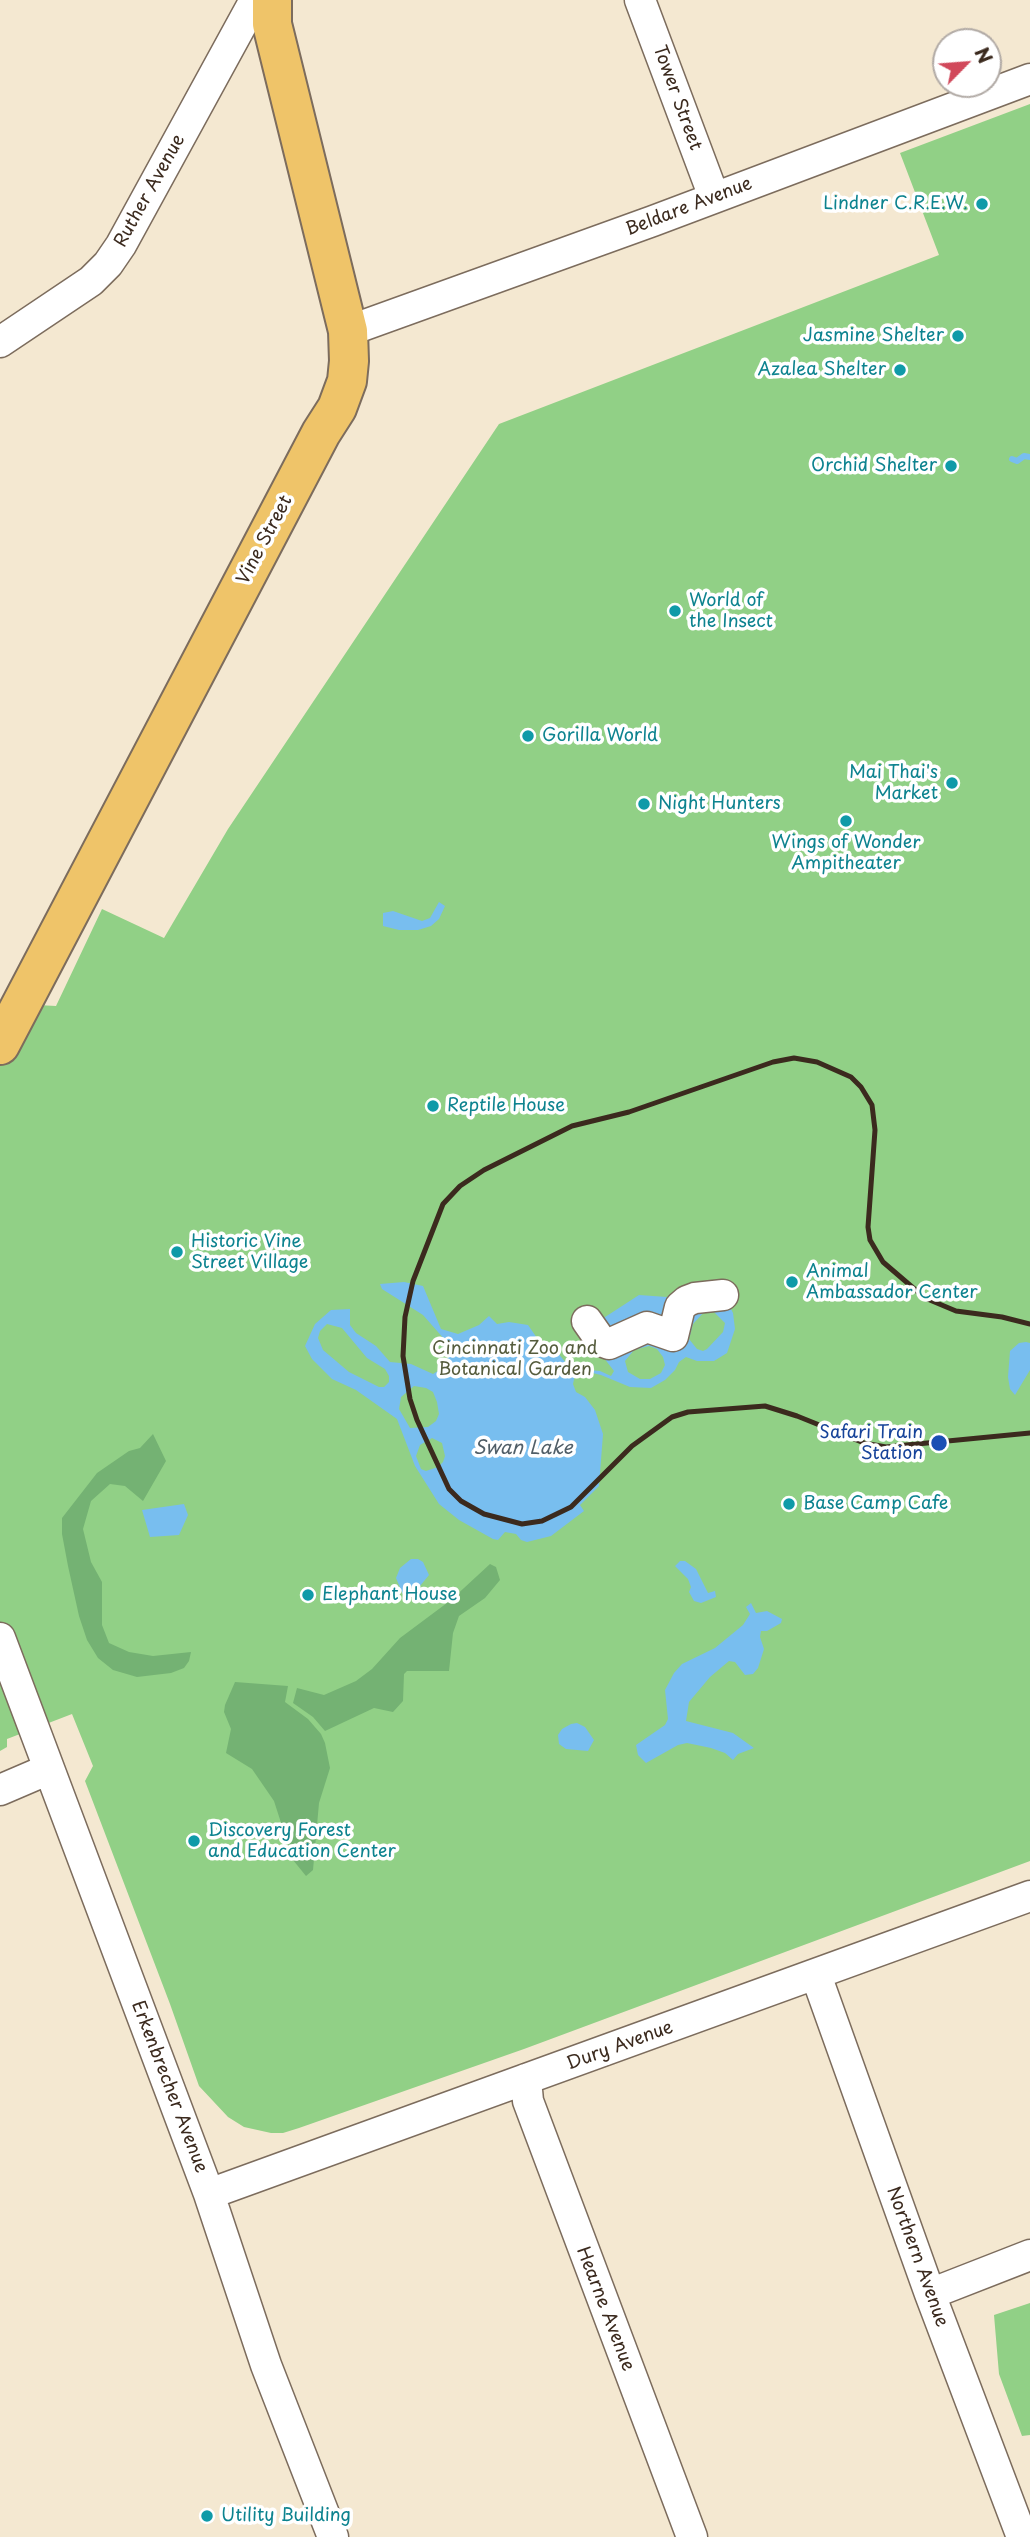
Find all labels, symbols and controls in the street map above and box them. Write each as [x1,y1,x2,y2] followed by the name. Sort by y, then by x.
[932,28,1002,98] north arrow
[968,42,1000,68] text: N
[648,43,706,153] street label: Tower Street
[110,131,190,251] street label: Ruther Avenue
[623,173,755,241] street label: Beldare Avenue
[823,193,968,215] place label: Lindner C.R.E.W.
[974,196,990,212] marker: Lindner C.R.E.W.
[803,325,944,347] place label: Jasmine Shelter
[950,328,966,344] marker: Jasmine Shelter
[758,359,886,381] place label: Azalea Shelter
[892,362,908,378] marker: Azalea Shelter
[811,455,937,477] place label: Orchid Shelter
[943,458,959,474] marker: Orchid Shelter
[233,492,297,588] street label: Vine Street
[689,590,773,632] place label: World of the Insect
[667,603,683,619] marker: World of the Insect
[542,725,658,747] place label: Gorilla World
[520,728,536,744] marker: Gorilla World
[849,762,938,804] place label: Mai Thai's Market
[944,775,960,791] marker: Mai Thai's Market
[658,793,781,815] place label: Night Hunters
[636,796,652,812] marker: Night Hunters
[838,813,854,829] marker: Wings of Wonder Ampitheater
[772,832,920,874] place label: Wings of Wonder Ampitheater
[447,1095,565,1117] place label: Reptile House
[425,1098,441,1114] marker: Reptile House
[191,1231,308,1274] place label: Historic Vine Street Village
[169,1244,185,1260] marker: Historic Vine Street Village
[806,1261,978,1304] place label: Animal Ambassador Center
[784,1274,800,1290] marker: Animal Ambassador Center
[432,1338,598,1380] park label: Cincinnati Zoo and Botanical Garden
[819,1422,923,1464] place label: Safari Train Station
[929,1433,949,1453] marker: Safari Train Station
[473,1438,573,1460] water label: Swan Lake
[803,1493,948,1515] place label: Base Camp Cafe
[781,1496,797,1512] marker: Base Camp Cafe
[322,1584,457,1606] place label: Elephant House
[300,1587,316,1603] marker: Elephant House
[208,1820,396,1862] place label: Discovery Forest and Education Center
[186,1833,202,1849] marker: Discovery Forest and Education Center
[126,1998,212,2176] street label: Erkenbrecher Avenue
[564,2017,676,2075] street label: Dury Avenue
[882,2184,952,2330] street label: Northern Avenue
[571,2244,639,2374] street label: Hearne Avenue
[221,2505,351,2527] place label: Utility Building
[199,2508,215,2524] marker: Utility Building

